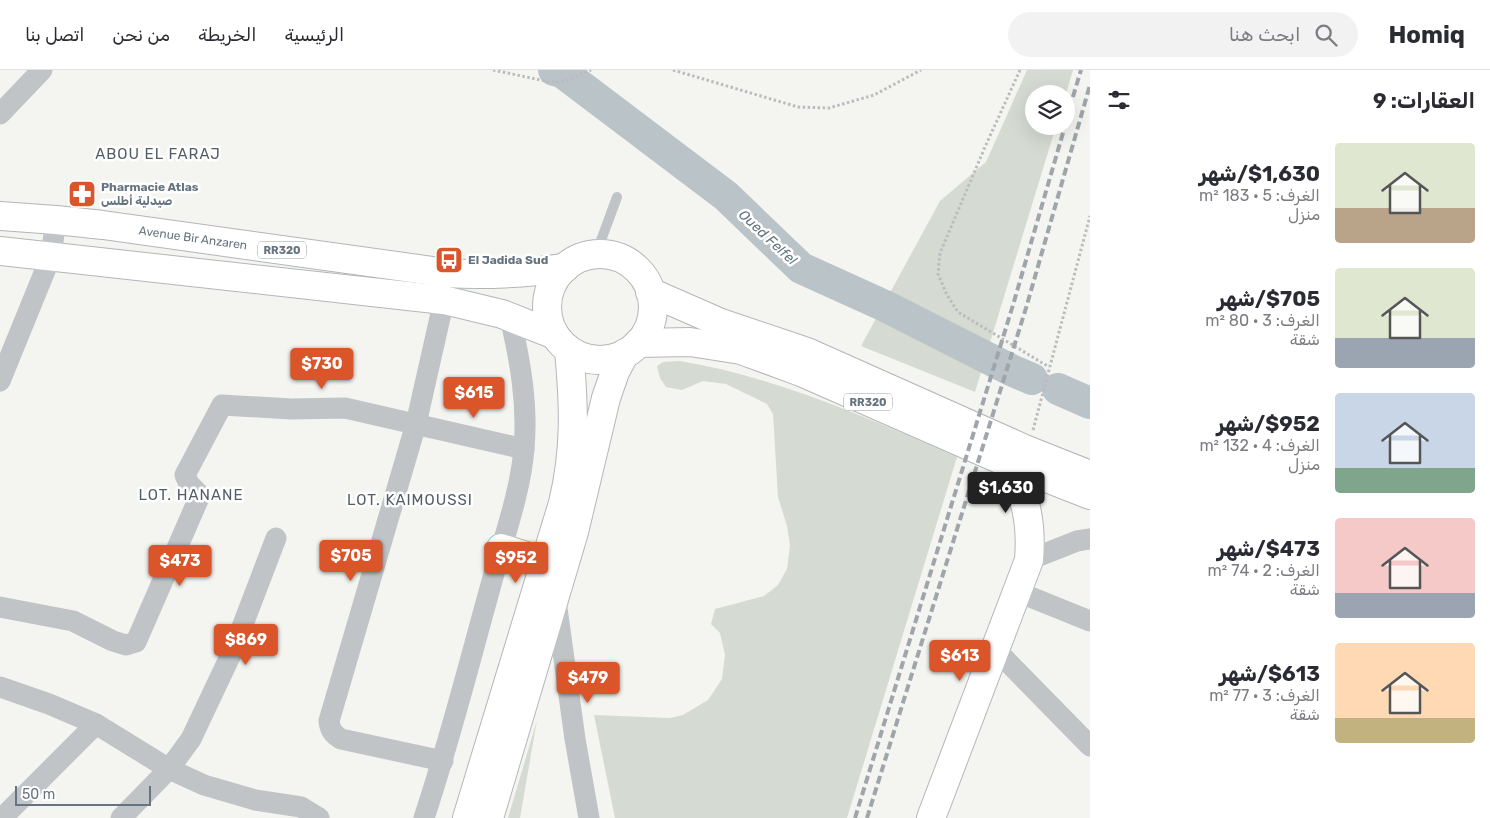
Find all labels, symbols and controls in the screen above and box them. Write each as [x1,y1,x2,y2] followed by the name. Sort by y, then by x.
[1008,12,1358,57] search box
[1312,21,1340,49] icon: search
[1388,21,1465,49] text: Homiq
[1229,23,1300,46] text: ابحث هنا
[25,24,84,46] text: اتصل بنا
[112,24,170,46] text: من نحن
[198,24,256,46] text: الخريطة
[284,24,344,46] text: الرئيسية
[1025,85,1075,135] map controls
[1025,85,1075,135] button: layers
[1105,86,1133,114] icon: filters
[1373,88,1475,113] text: العقارات: 9
[95,145,221,163] district label: ABOU EL FARAJ
[1199,161,1320,186] text: $1,630/شهر
[1375,163,1435,223] icon: home
[67,179,97,209] pharmacy icon: Pharmacie Atlas صيدلية أطلس
[101,180,199,208] place label: Pharmacie Atlas صيدلية أطلس
[1199,186,1320,205] text: الغرف: 5 · 183 m²
[1288,205,1320,224] text: منزل
[735,206,801,269] water label: Oued Felfel
[138,223,248,253] street label: Avenue Bir Anzaren
[258,242,306,258] road number: RR320
[434,245,464,275] bus stop icon: El Jadida Sud
[468,253,548,267] place label: El Jadida Sud
[1217,286,1320,311] text: $705/شهر
[1375,288,1435,348] icon: home
[1205,311,1320,330] text: الغرف: 3 · 80 m²
[1290,330,1320,349] text: شقة
[292,348,352,390] pin: $730
[301,354,343,373] text: $730
[444,376,504,419] pin: $615
[454,383,494,402] text: $615
[844,394,892,411] road number: RR320
[1216,411,1320,436] text: $952/شهر
[1375,413,1435,473] icon: home
[1199,436,1320,455] text: الغرف: 4 · 132 m²
[1288,455,1320,474] text: منزل
[965,472,1047,514] pin: $1,630
[979,478,1033,497] text: $1,630
[138,486,244,504] district label: LOT. HANANE
[347,491,473,509] district label: LOT. KAIMOUSSI
[1217,536,1320,561] text: $473/شهر
[1375,538,1435,598] icon: home
[321,540,381,582] pin: $705
[486,542,546,584] pin: $952
[150,544,210,587] pin: $473
[330,546,372,565] text: $705
[495,548,537,567] text: $952
[160,551,200,570] text: $473
[1208,561,1320,580] text: الغرف: 2 · 74 m²
[1290,580,1320,599] text: شقة
[216,624,276,666] pin: $869
[225,630,267,649] text: $869
[930,640,990,682] pin: $613
[940,646,980,665] text: $613
[1219,661,1320,686] text: $613/شهر
[558,662,618,704] pin: $479
[1375,663,1435,723] icon: home
[568,668,608,687] text: $479
[1209,686,1320,705] text: الغرف: 3 · 77 m²
[1290,705,1320,724] text: شقة
[15,783,151,806] scale bar
[22,786,55,803] text: 50 m

